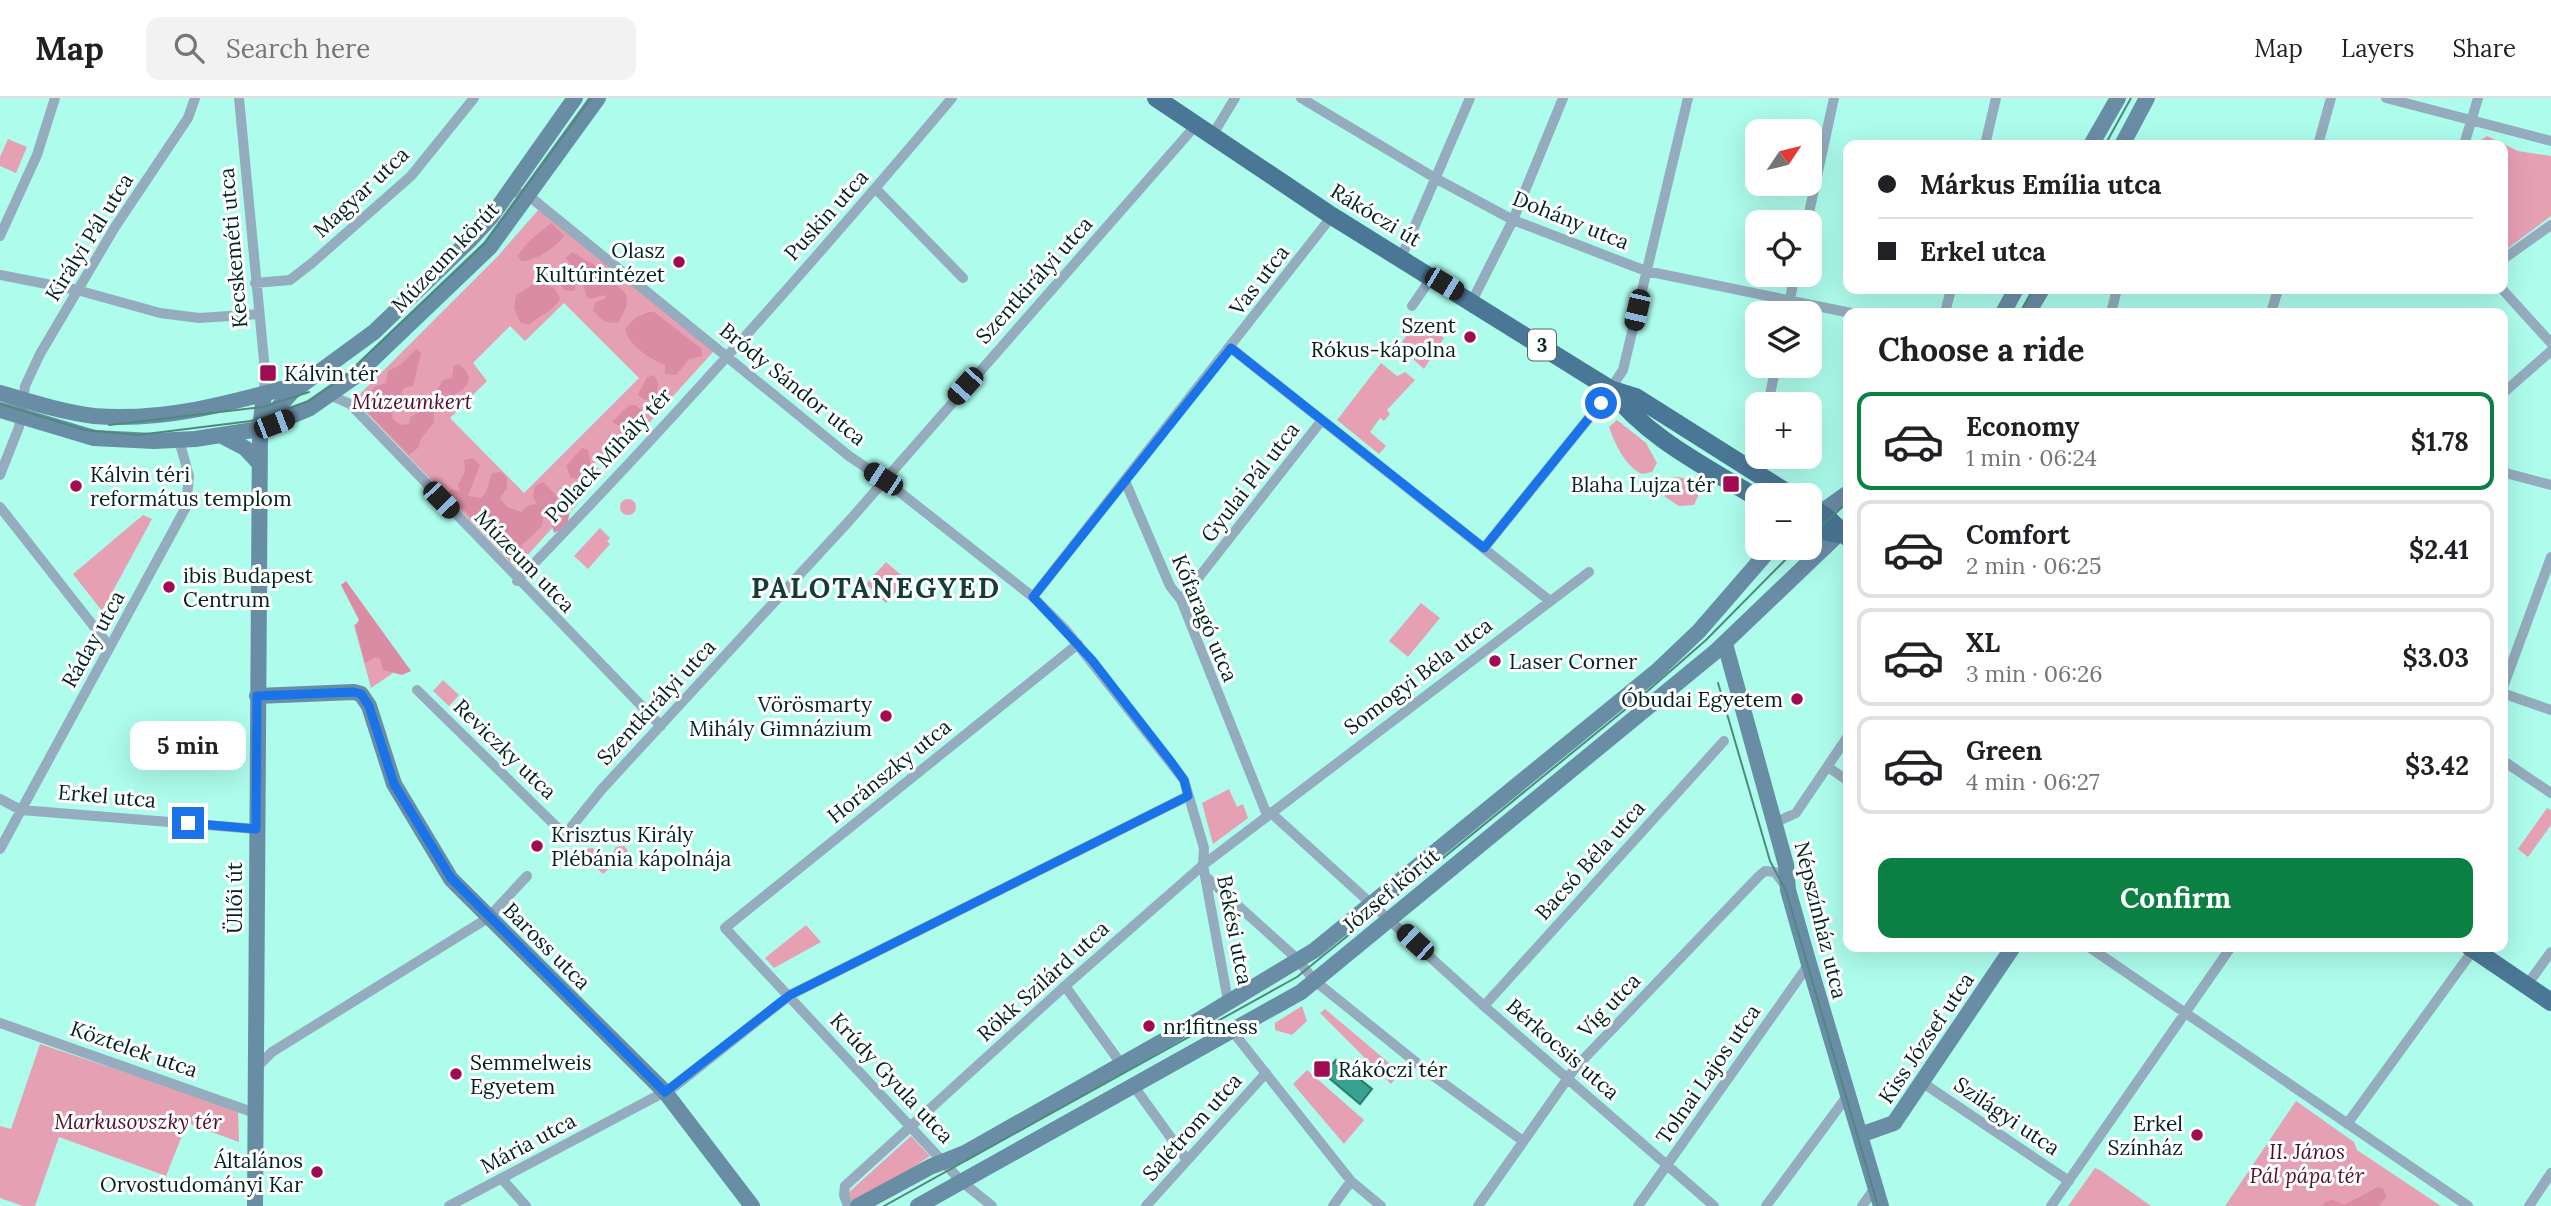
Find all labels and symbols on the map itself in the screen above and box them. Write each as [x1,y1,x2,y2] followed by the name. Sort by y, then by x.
[1745,119,1822,196] north arrow
[307,141,415,243] street label: Magyar utca
[778,164,874,266] street label: Puskin utca
[213,167,253,329] street label: Kecskeméti utca
[39,168,139,306] street label: Királyi Pál utca
[1326,177,1427,253] street label: Rákóczi út
[1509,184,1633,256] street label: Dohány utca
[385,195,505,318] street label: Múzeum körút
[970,211,1098,349] street label: Szentkirályi utca
[535,237,666,288] place label: Olasz Kultúrintézet
[1223,239,1295,321] street label: Vas utca
[671,254,687,270] marker: Olasz Kultúrintézet
[1421,264,1468,304] car
[1623,287,1652,333] car
[1311,312,1457,363] place label: Szent Rókus-kápolna
[714,317,872,451] street label: Bródy Sándor utca
[1462,329,1478,345] marker: Szent Rókus-kápolna
[1528,330,1556,360] road number: 3
[284,360,378,387] place label: Kálvin tér
[258,363,278,383] marker: Kálvin tér
[944,363,987,409] car
[539,382,677,528] street label: Pollack Mihály tér
[1585,387,1617,419] route start
[352,388,473,415] park label: Múzeumkert
[251,407,298,441] car
[1195,416,1305,547] street label: Gyulai Pál utca
[860,459,907,499] car
[90,461,292,512] place label: Kálvin téri református templom
[1571,471,1715,498] place label: Blaha Lujza tér
[1721,474,1741,494] marker: Blaha Lujza tér
[68,478,84,494] marker: Kálvin téri református templom
[419,478,464,522] car
[469,504,581,618] street label: Múzeum utca
[1166,550,1244,686] street label: Kőfaragó utca
[183,562,314,613] place label: ibis Budapest Centrum
[751,570,1001,606] district label: PALOTANEGYED
[161,579,177,595] marker: ibis Budapest Centrum
[55,586,131,692] street label: Ráday utca
[1338,611,1498,741] street label: Somogyi Béla utca
[591,633,721,771] street label: Szentkirályi utca
[1509,648,1637,675] place label: Laser Corner
[1487,653,1503,669] marker: Laser Corner
[1621,686,1783,713] place label: Óbudai Egyetem
[689,691,872,742] place label: Vörösmarty Mihály Gimnázium
[1789,691,1805,707] marker: Óbudai Egyetem
[448,693,562,805] street label: Reviczky utca
[878,708,894,724] marker: Vörösmarty Mihály Gimnázium
[822,713,957,829] street label: Horánszky utca
[130,722,246,770] callout: 5 min
[57,778,157,814] street label: Erkel utca
[1529,794,1651,925] street label: Bacsó Béla utca
[172,807,204,839] route end
[551,821,731,872] place label: Krisztus Király Plébánia kápolnája
[529,838,545,854] marker: Krisztus Király Plébánia kápolnája
[1788,839,1854,1002] street label: Népszínház utca
[1336,841,1445,939] street label: József körút
[221,861,248,934] street label: Üllői út
[1211,873,1259,987] street label: Békési utca
[498,897,597,996] street label: Baross utca
[971,915,1115,1047] street label: Rökk Szilárd utca
[1393,920,1438,964] car
[1571,967,1646,1044] street label: Víg utca
[1872,967,1980,1109] street label: Kiss József utca
[1501,992,1625,1106] street label: Bérkocsis utca
[1650,999,1766,1149] street label: Tolnai Lajos utca
[824,1007,960,1149] street label: Krúdy Gyula utca
[1163,1013,1258,1040] place label: nr1fitness
[67,1015,201,1083] street label: Köztelek utca
[1141,1018,1157,1034] marker: nr1fitness
[470,1049,591,1100] place label: Semmelweis Egyetem
[1338,1056,1447,1083] place label: Rákóczi tér
[1312,1059,1332,1079] marker: Rákóczi tér
[448,1066,464,1082] marker: Semmelweis Egyetem
[1136,1067,1248,1187] street label: Salétrom utca
[1949,1071,2065,1161] street label: Szilágyi utca
[476,1107,580,1179] street label: Mária utca
[54,1108,222,1135] park label: Markusovszky tér
[2108,1110,2183,1161] place label: Erkel Színház
[2189,1127,2205,1143] marker: Erkel Színház
[2250,1138,2365,1189] park label: II. János Pál pápa tér
[100,1147,303,1198] place label: Általános Orvostudományi Kar
[309,1164,325,1180] marker: Általános Orvostudományi Kar

